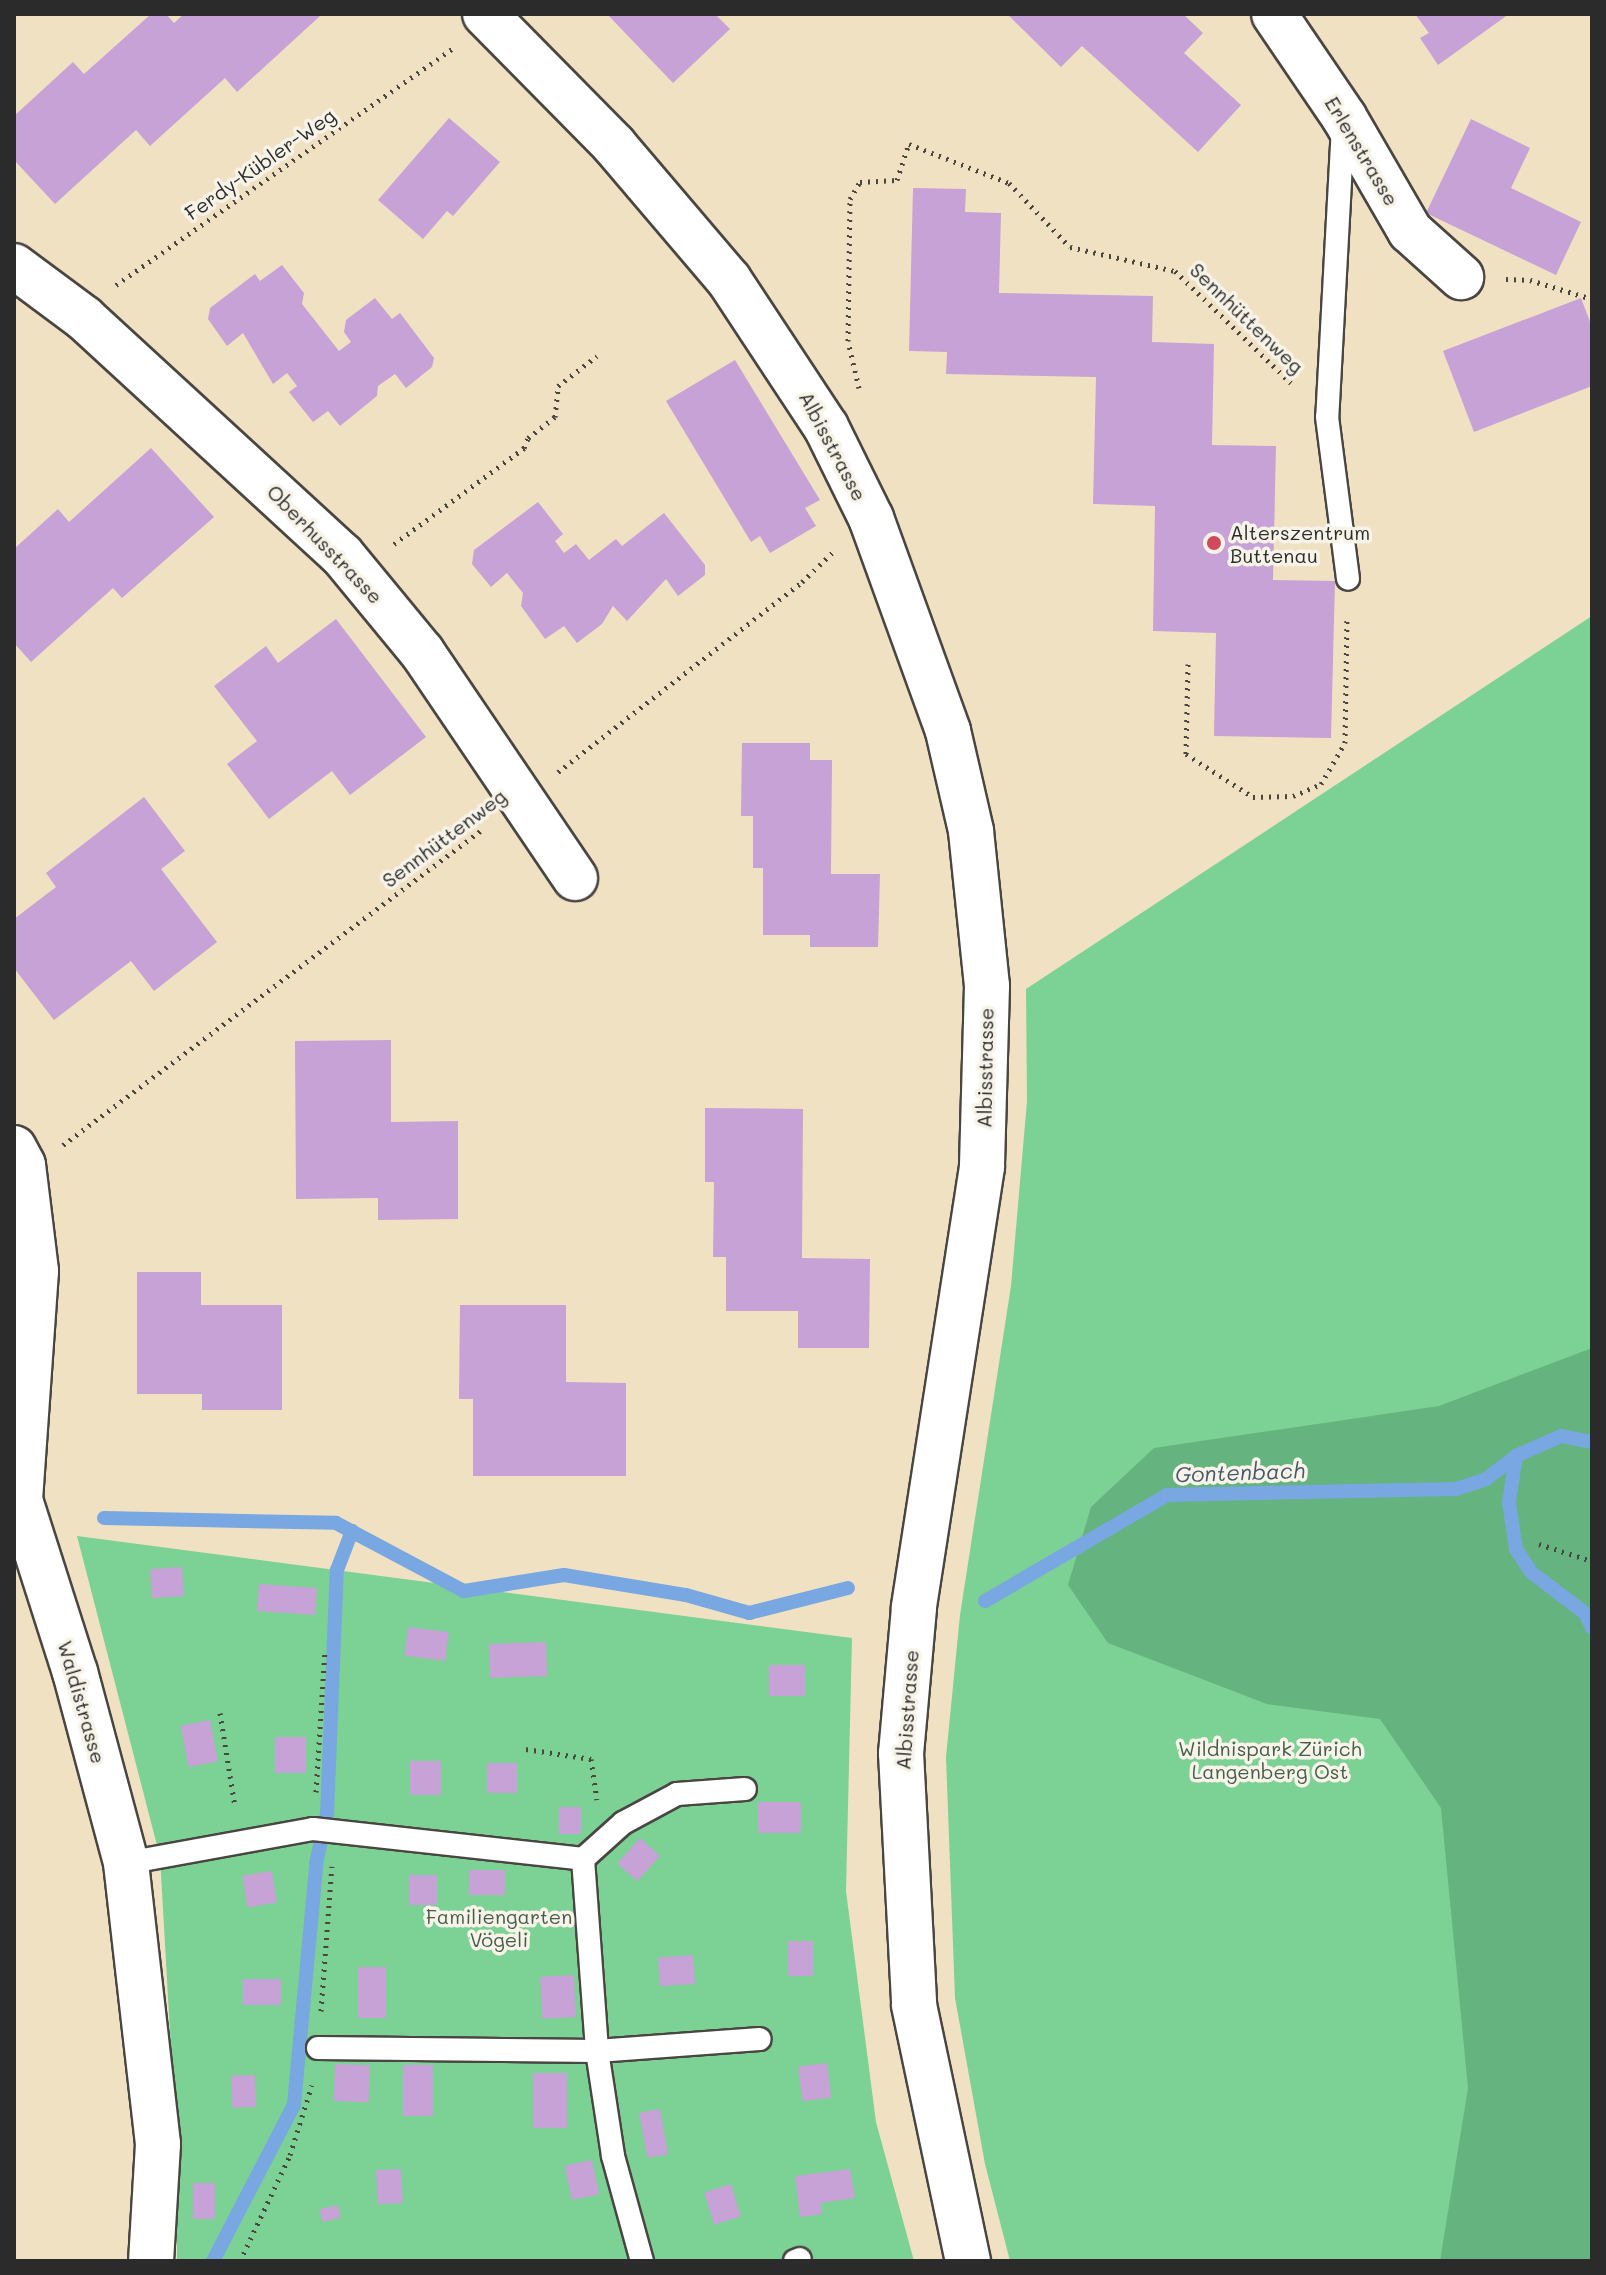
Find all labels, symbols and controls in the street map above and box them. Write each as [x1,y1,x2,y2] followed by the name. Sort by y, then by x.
[1320,92,1404,210] street label: Erlenstrasse
[180,103,340,225] street label: Ferdy-Kübler-Weg
[1185,258,1309,378] street label: Sennhüttenweg
[794,387,872,505] street label: Albisstrasse
[262,480,388,608] street label: Oberhusstrasse
[1230,520,1370,567] place label: Alterszentrum Buttenau
[1205,534,1223,552] marker: Alterszentrum Buttenau
[377,784,511,892] street label: Sennhüttenweg
[972,1008,998,1128] street label: Albisstrasse
[1175,1457,1305,1487] water label: Gontenbach
[53,1638,111,1766] street label: Waldistrasse
[891,1649,923,1771] street label: Albisstrasse
[1178,1737,1362,1784] park label: Wildnispark Zürich Langenberg Ost
[426,1904,572,1951] park label: Familiengarten Vögeli

